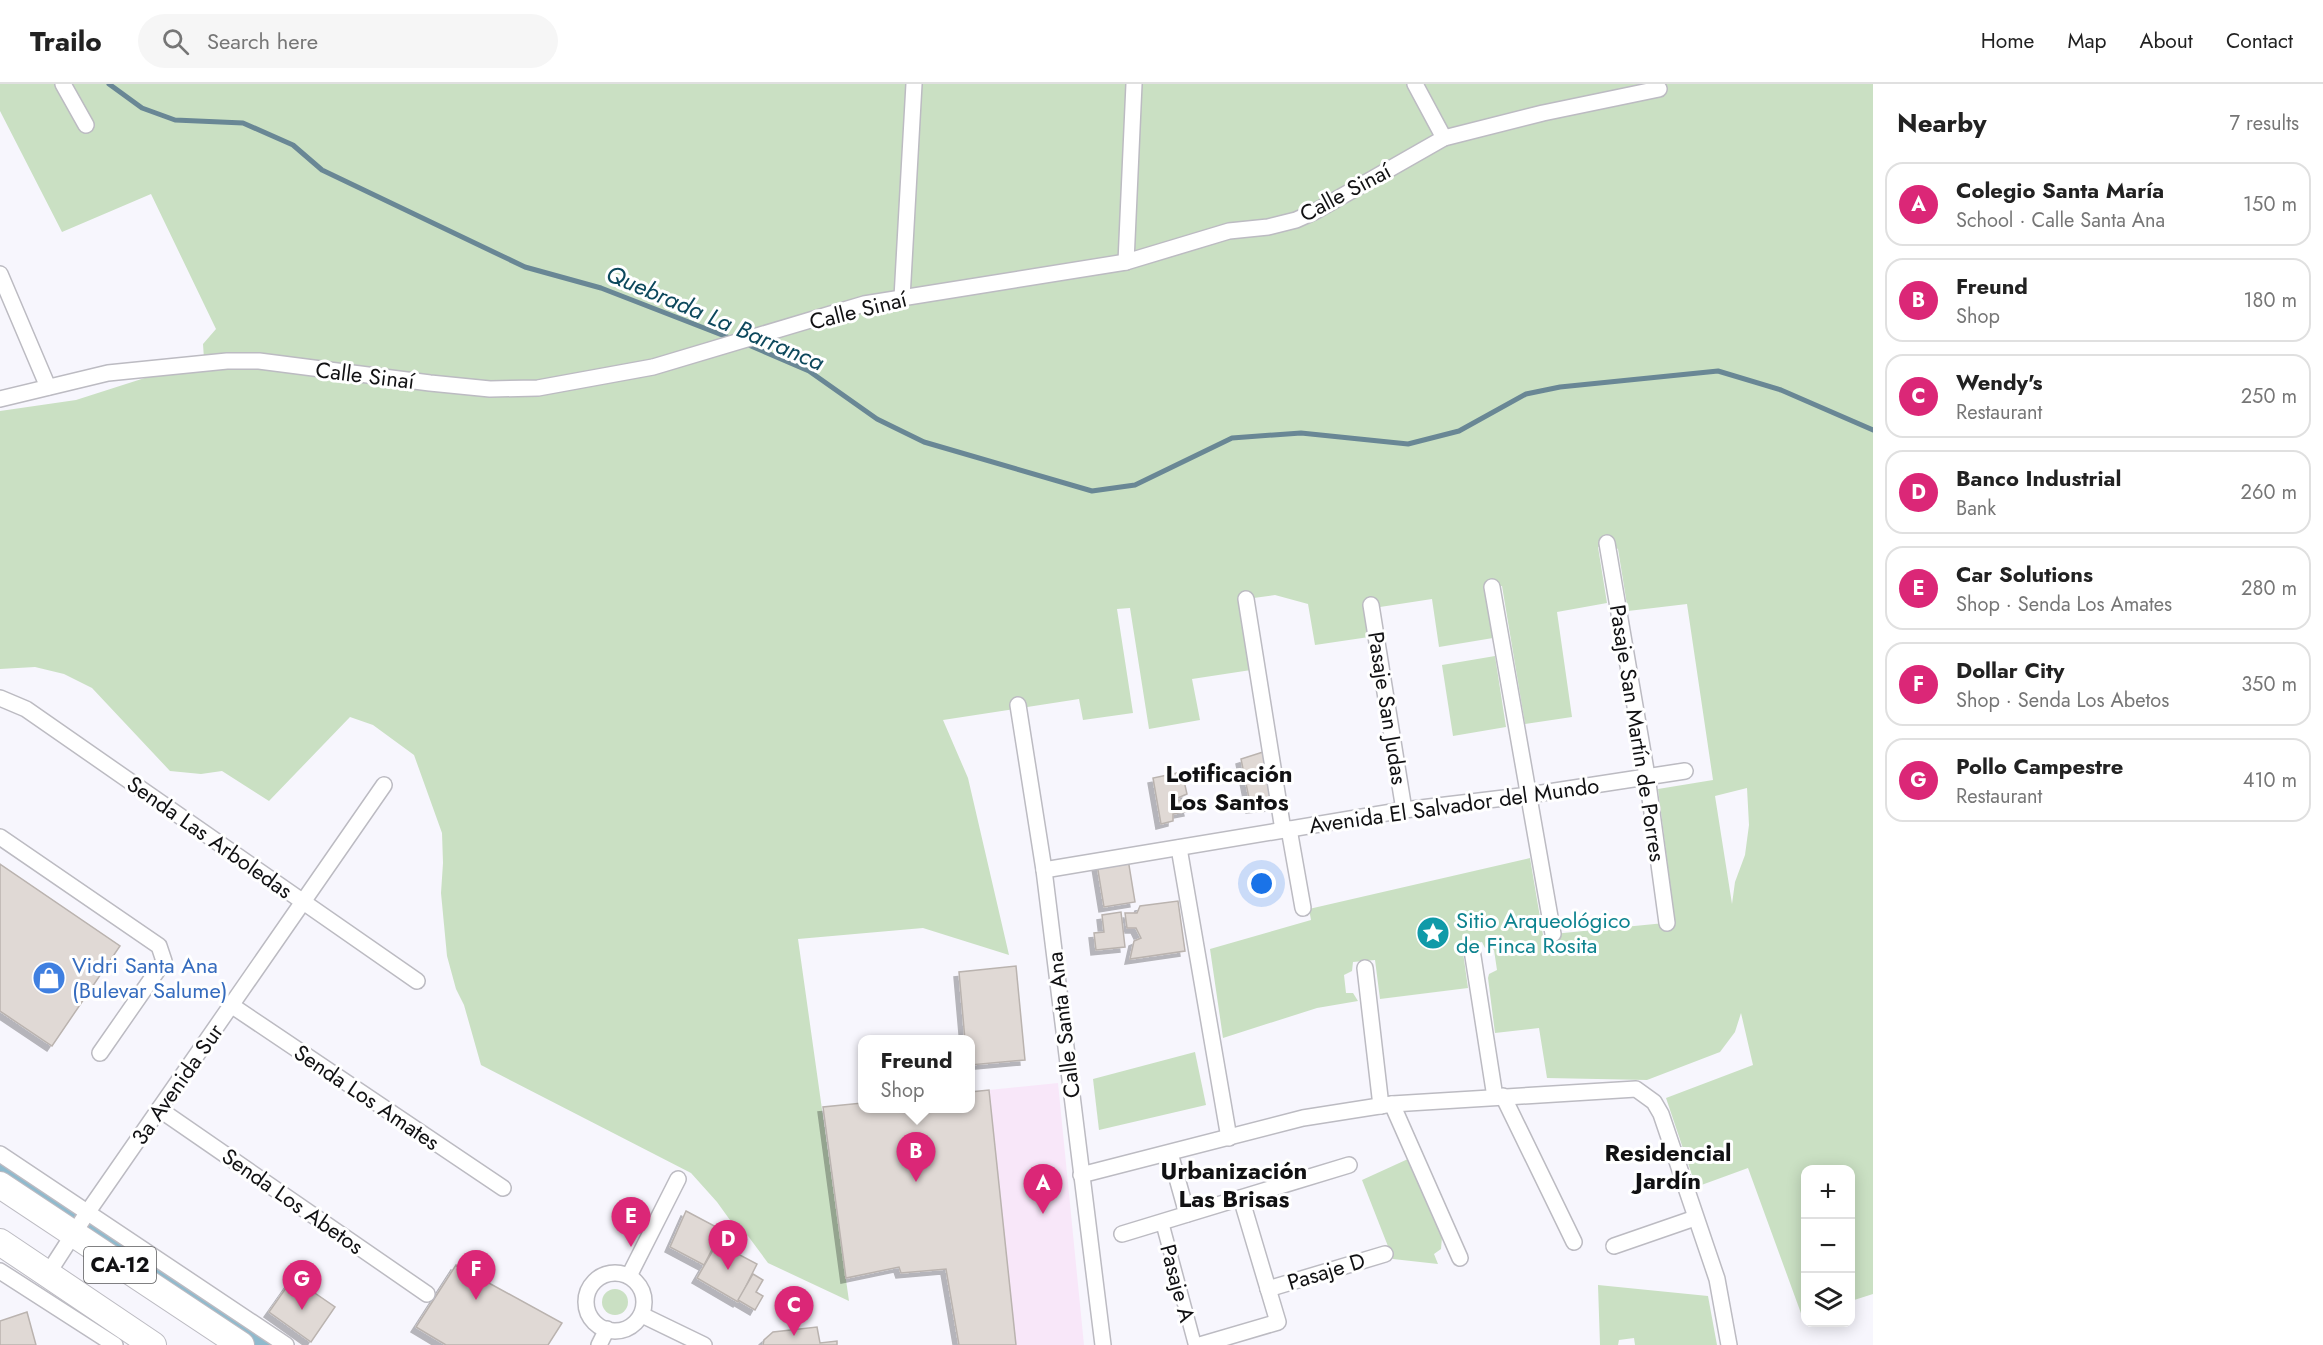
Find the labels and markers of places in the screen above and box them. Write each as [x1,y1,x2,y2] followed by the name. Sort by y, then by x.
[1456,904,1630,961] place label: Sitio Arqueológico de Finca Rosita
[1415,915,1451,951] place icon: Sitio Arqueológico de Finca Rosita
[72,949,228,1006] place label: Vidri Santa Ana (Bulevar Salume)
[31,960,67,996] shop icon: Vidri Santa Ana (Bulevar Salume)
[896,1132,936,1182] pin: B
[1024,1164,1062,1214] pin: A
[612,1198,650,1247] pin: E
[708,1220,748,1270] pin: D
[456,1250,496,1300] pin: F
[282,1260,322,1310] pin: G
[774,1286,814,1336] pin: C

